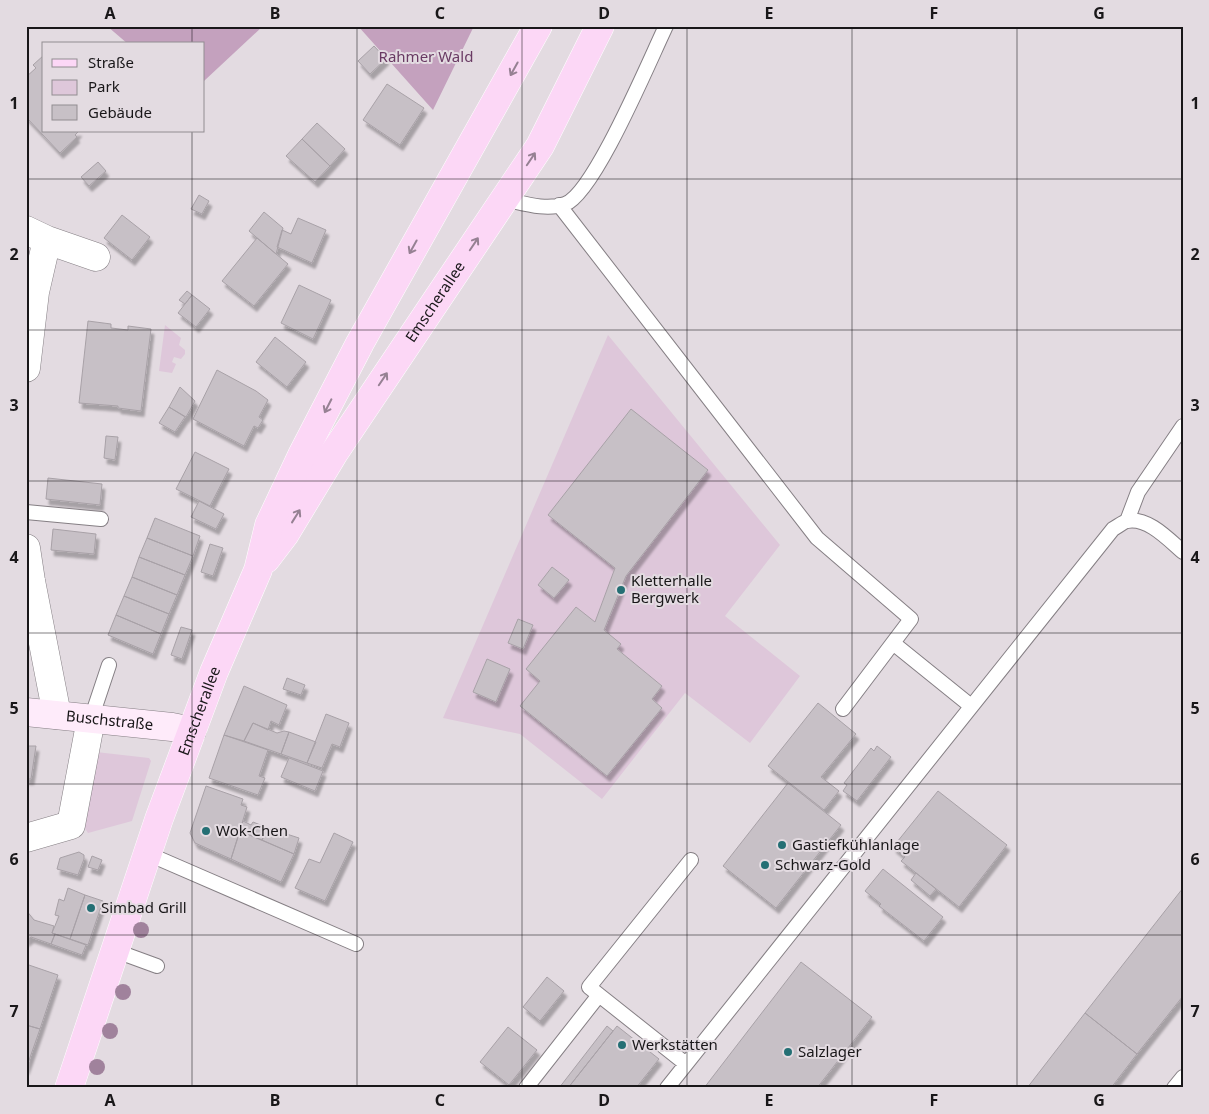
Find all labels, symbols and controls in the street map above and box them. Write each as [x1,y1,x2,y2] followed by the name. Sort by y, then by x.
[104,2,116,24] text: A
[270,2,280,24] text: B
[435,2,445,24] text: C
[598,2,610,24] text: D
[765,2,774,24] text: E
[930,2,938,24] text: F
[1093,2,1105,24] text: G
[42,42,205,132] legend
[379,46,473,66] park label: Rahmer Wald
[88,52,134,72] text: Straße
[508,61,518,75] one-way arrow
[88,76,120,96] text: Park
[9,92,19,114] text: 1
[1190,92,1200,114] text: 1
[88,102,152,122] text: Gebäude
[526,152,536,166] one-way arrow
[469,238,479,252] one-way arrow
[408,240,418,254] one-way arrow
[9,243,19,265] text: 2
[1190,243,1200,265] text: 2
[400,257,469,346] street label: Emscherallee
[379,373,389,387] one-way arrow
[9,394,19,416] text: 3
[1190,394,1200,416] text: 3
[323,398,333,413] one-way arrow
[292,510,302,524] one-way arrow
[9,546,19,568] text: 4
[1190,546,1200,568] text: 4
[631,570,712,607] place label: Kletterhalle Bergwerk
[615,584,627,596] marker: Kletterhalle Bergwerk
[173,663,224,758] street label: Emscherallee
[9,697,19,719] text: 5
[1190,697,1200,719] text: 5
[65,705,154,734] street label: Buschstraße
[216,820,288,840] place label: Wok-Chen
[200,825,212,837] marker: Wok-Chen
[792,834,920,854] place label: Gastiefkühlanlage
[776,839,788,851] marker: Gastiefkühlanlage
[9,848,19,870] text: 6
[1190,848,1200,870] text: 6
[775,854,871,874] place label: Schwarz-Gold
[759,859,771,871] marker: Schwarz-Gold
[101,897,187,917] place label: Simbad Grill
[85,902,97,914] marker: Simbad Grill
[9,1000,19,1022] text: 7
[1190,1000,1200,1022] text: 7
[632,1034,718,1054] place label: Werkstätten
[616,1039,628,1051] marker: Werkstätten
[798,1041,862,1061] place label: Salzlager
[782,1046,794,1058] marker: Salzlager
[104,1089,116,1111] text: A
[270,1089,280,1111] text: B
[435,1089,445,1111] text: C
[598,1089,610,1111] text: D
[765,1089,774,1111] text: E
[930,1089,938,1111] text: F
[1093,1089,1105,1111] text: G

